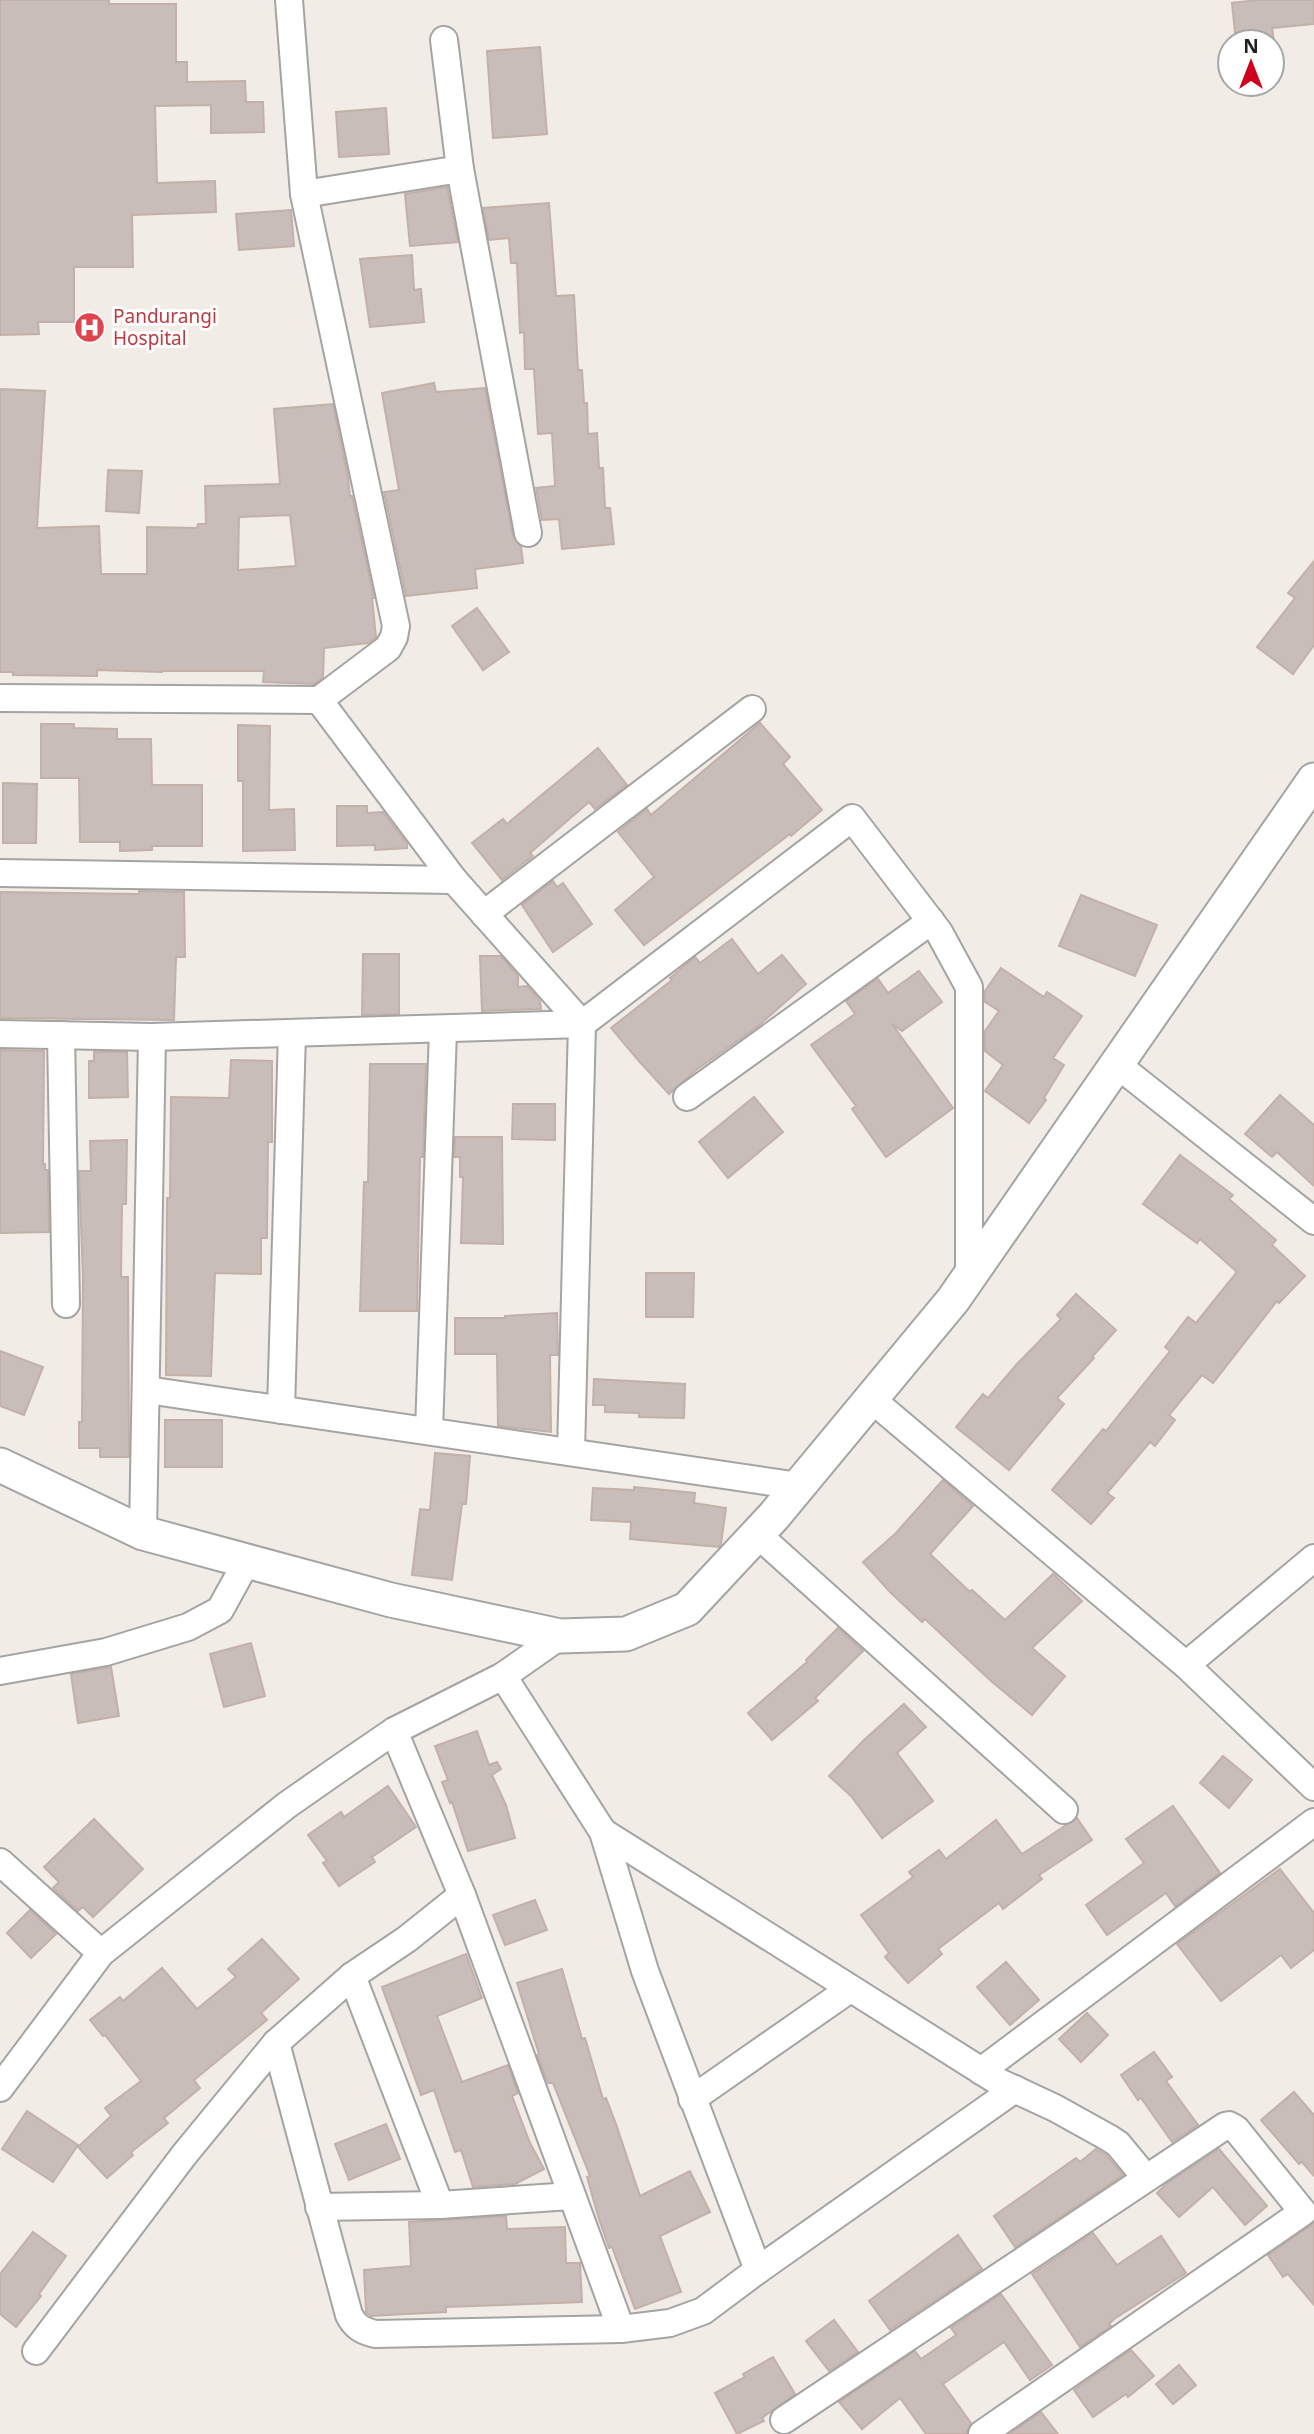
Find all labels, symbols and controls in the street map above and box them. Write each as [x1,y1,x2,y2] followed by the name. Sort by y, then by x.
[1216,28,1286,98] north arrow
[1243,33,1259,59] text: N
[113,303,217,351] place label: Pandurangi Hospital
[73,310,107,344] hospital icon: Pandurangi Hospital

